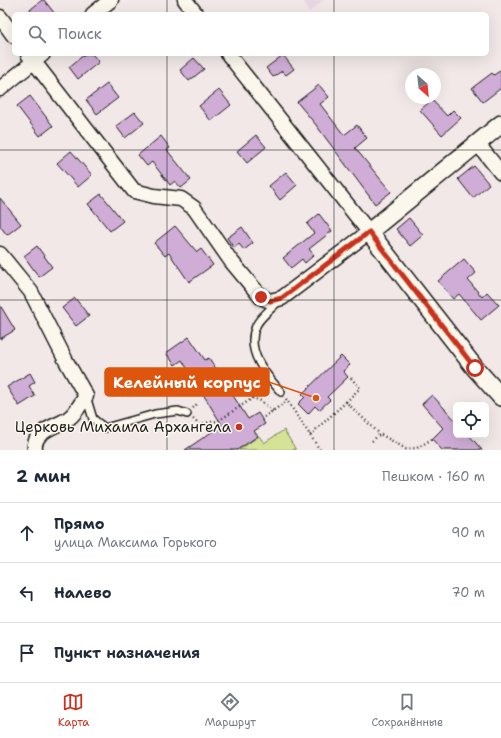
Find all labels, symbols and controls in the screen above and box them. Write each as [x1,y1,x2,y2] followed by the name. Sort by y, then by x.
[12,12,489,56] search box
[26,23,48,45] icon: search
[58,24,102,44] text: Поиск
[405,68,441,104] north arrow
[252,288,270,306] route end
[466,359,484,377] route start
[105,368,269,396] callout: Келейный корпус
[113,372,261,393] text: Келейный корпус
[453,402,489,438] map controls
[453,402,489,438] button: locate
[15,417,232,437] place label: Церковь Михаила Архангела
[234,422,244,432] marker: Церковь Михаила Архангела
[16,465,71,487] text: 2 мин
[382,468,485,485] text: Пешком · 160 m
[54,514,104,534] text: Прямо
[16,522,38,544] icon: ahead
[451,524,485,541] text: 90 m
[54,534,217,551] text: улица Максима Горького
[16,582,38,604] icon: left
[54,583,112,603] text: Налево
[451,584,485,601] text: 70 m
[16,642,38,664] icon: arrive
[54,643,200,663] text: Пункт назначения
[58,691,89,730] tab: Карта
[205,691,256,730] tab: Маршрут
[371,691,443,730] tab: Сохранённые

